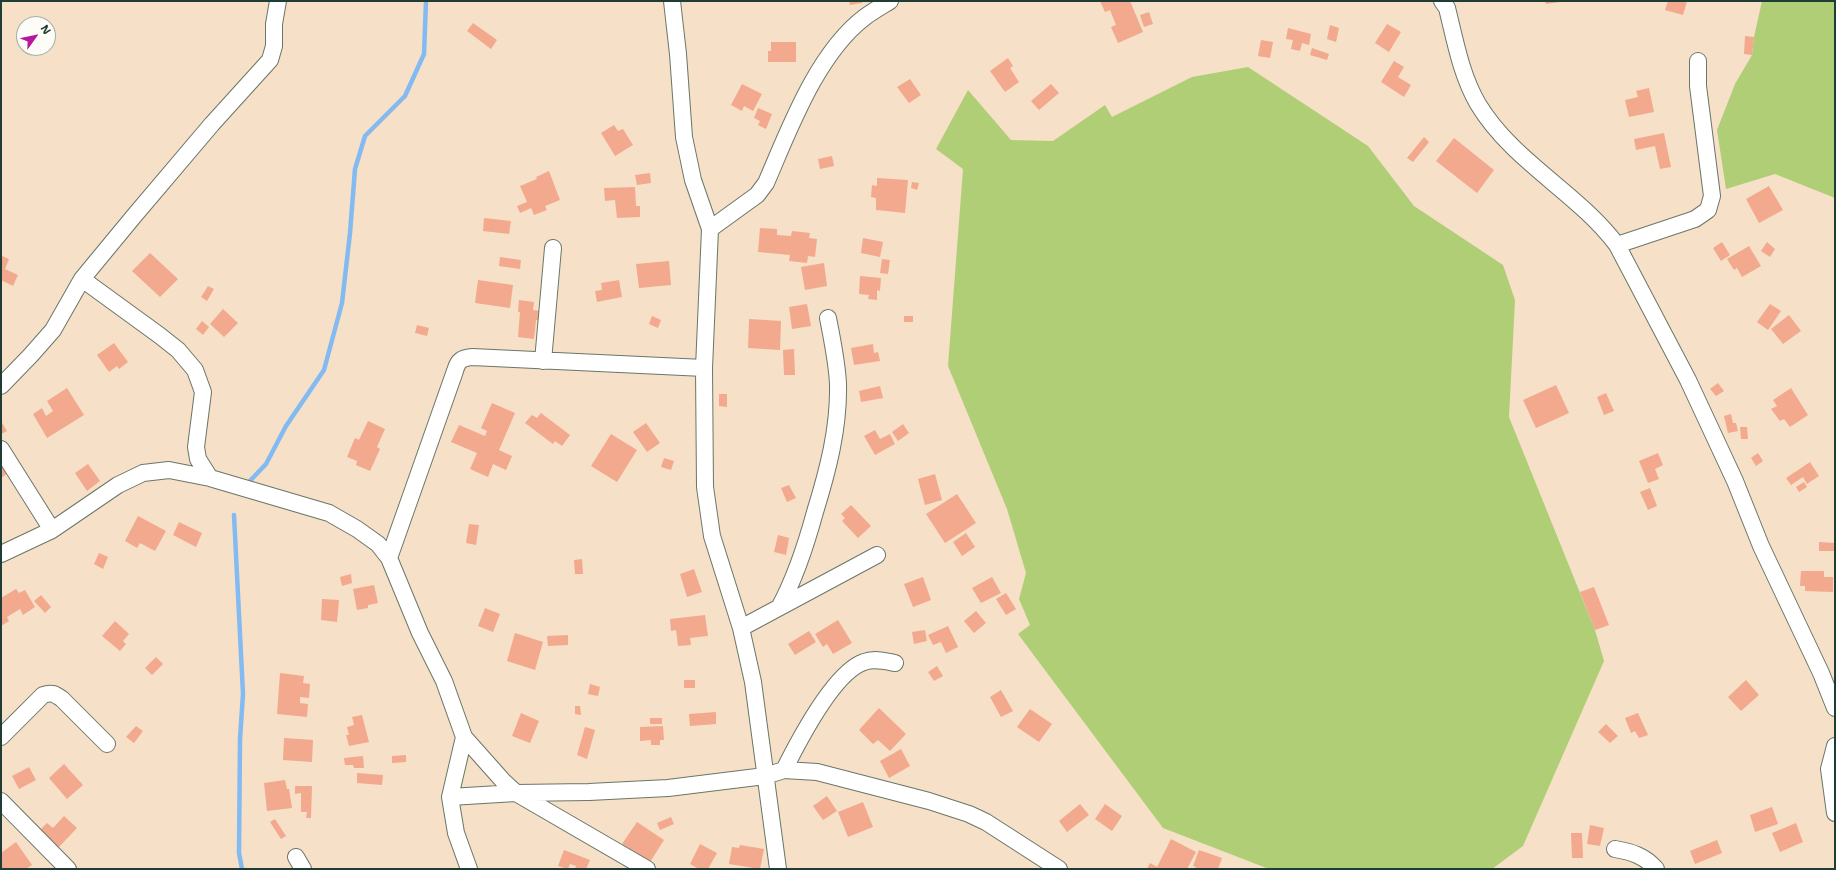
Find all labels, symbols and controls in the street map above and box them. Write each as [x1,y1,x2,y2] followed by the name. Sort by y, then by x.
[16,16,56,56] north arrow
[37,22,54,37] text: N

